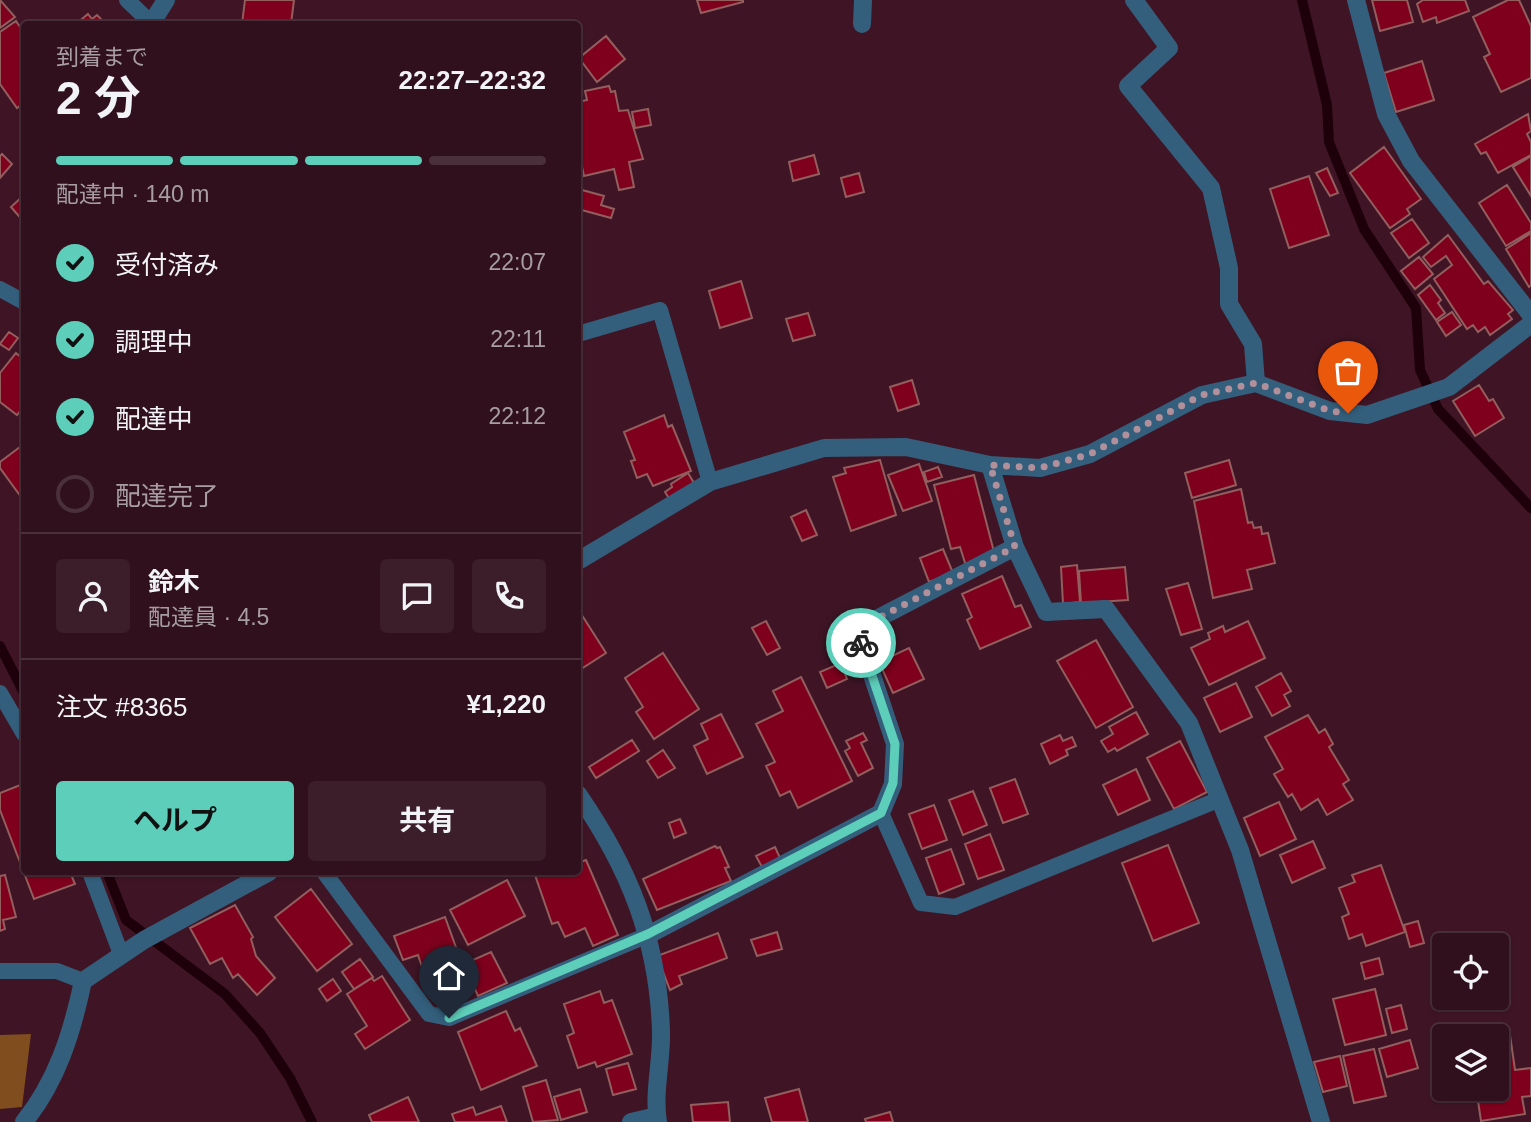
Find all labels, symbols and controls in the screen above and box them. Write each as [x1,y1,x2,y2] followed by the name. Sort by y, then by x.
[56,44,148,70] text: 到着まで
[399,65,546,95] text: 22:27–22:32
[56,72,140,124] text: 2 分
[56,181,209,207] text: 配達中 · 140 m
[56,244,94,282] icon: check
[488,249,546,275] text: 22:07
[115,250,219,280] text: 受付済み
[56,321,94,359] icon: check
[490,326,546,352] text: 22:11
[115,327,193,357] text: 調理中
[1318,341,1378,413] pin
[1329,352,1367,390] icon: bag
[56,398,94,436] icon: check
[488,403,546,429] text: 22:12
[115,404,193,434] text: 配達中
[115,481,219,511] text: 配達完了
[56,559,130,633] button: person
[380,559,454,633] button: chat
[472,559,546,633] button: phone
[148,567,200,597] text: 鈴木
[148,604,269,630] text: 配達員 · 4.5
[826,608,896,678] courier
[842,624,880,662] icon: bike
[466,689,546,719] text: ¥1,220
[56,692,188,722] text: 注文 #8365
[56,781,294,861] button: ヘルプ
[308,781,546,861] button: 共有
[1432,933,1509,1101] map controls
[1432,933,1509,1010] button: locate
[419,946,479,1018] pin
[430,957,468,995] icon: home
[1432,1024,1509,1101] button: layers

